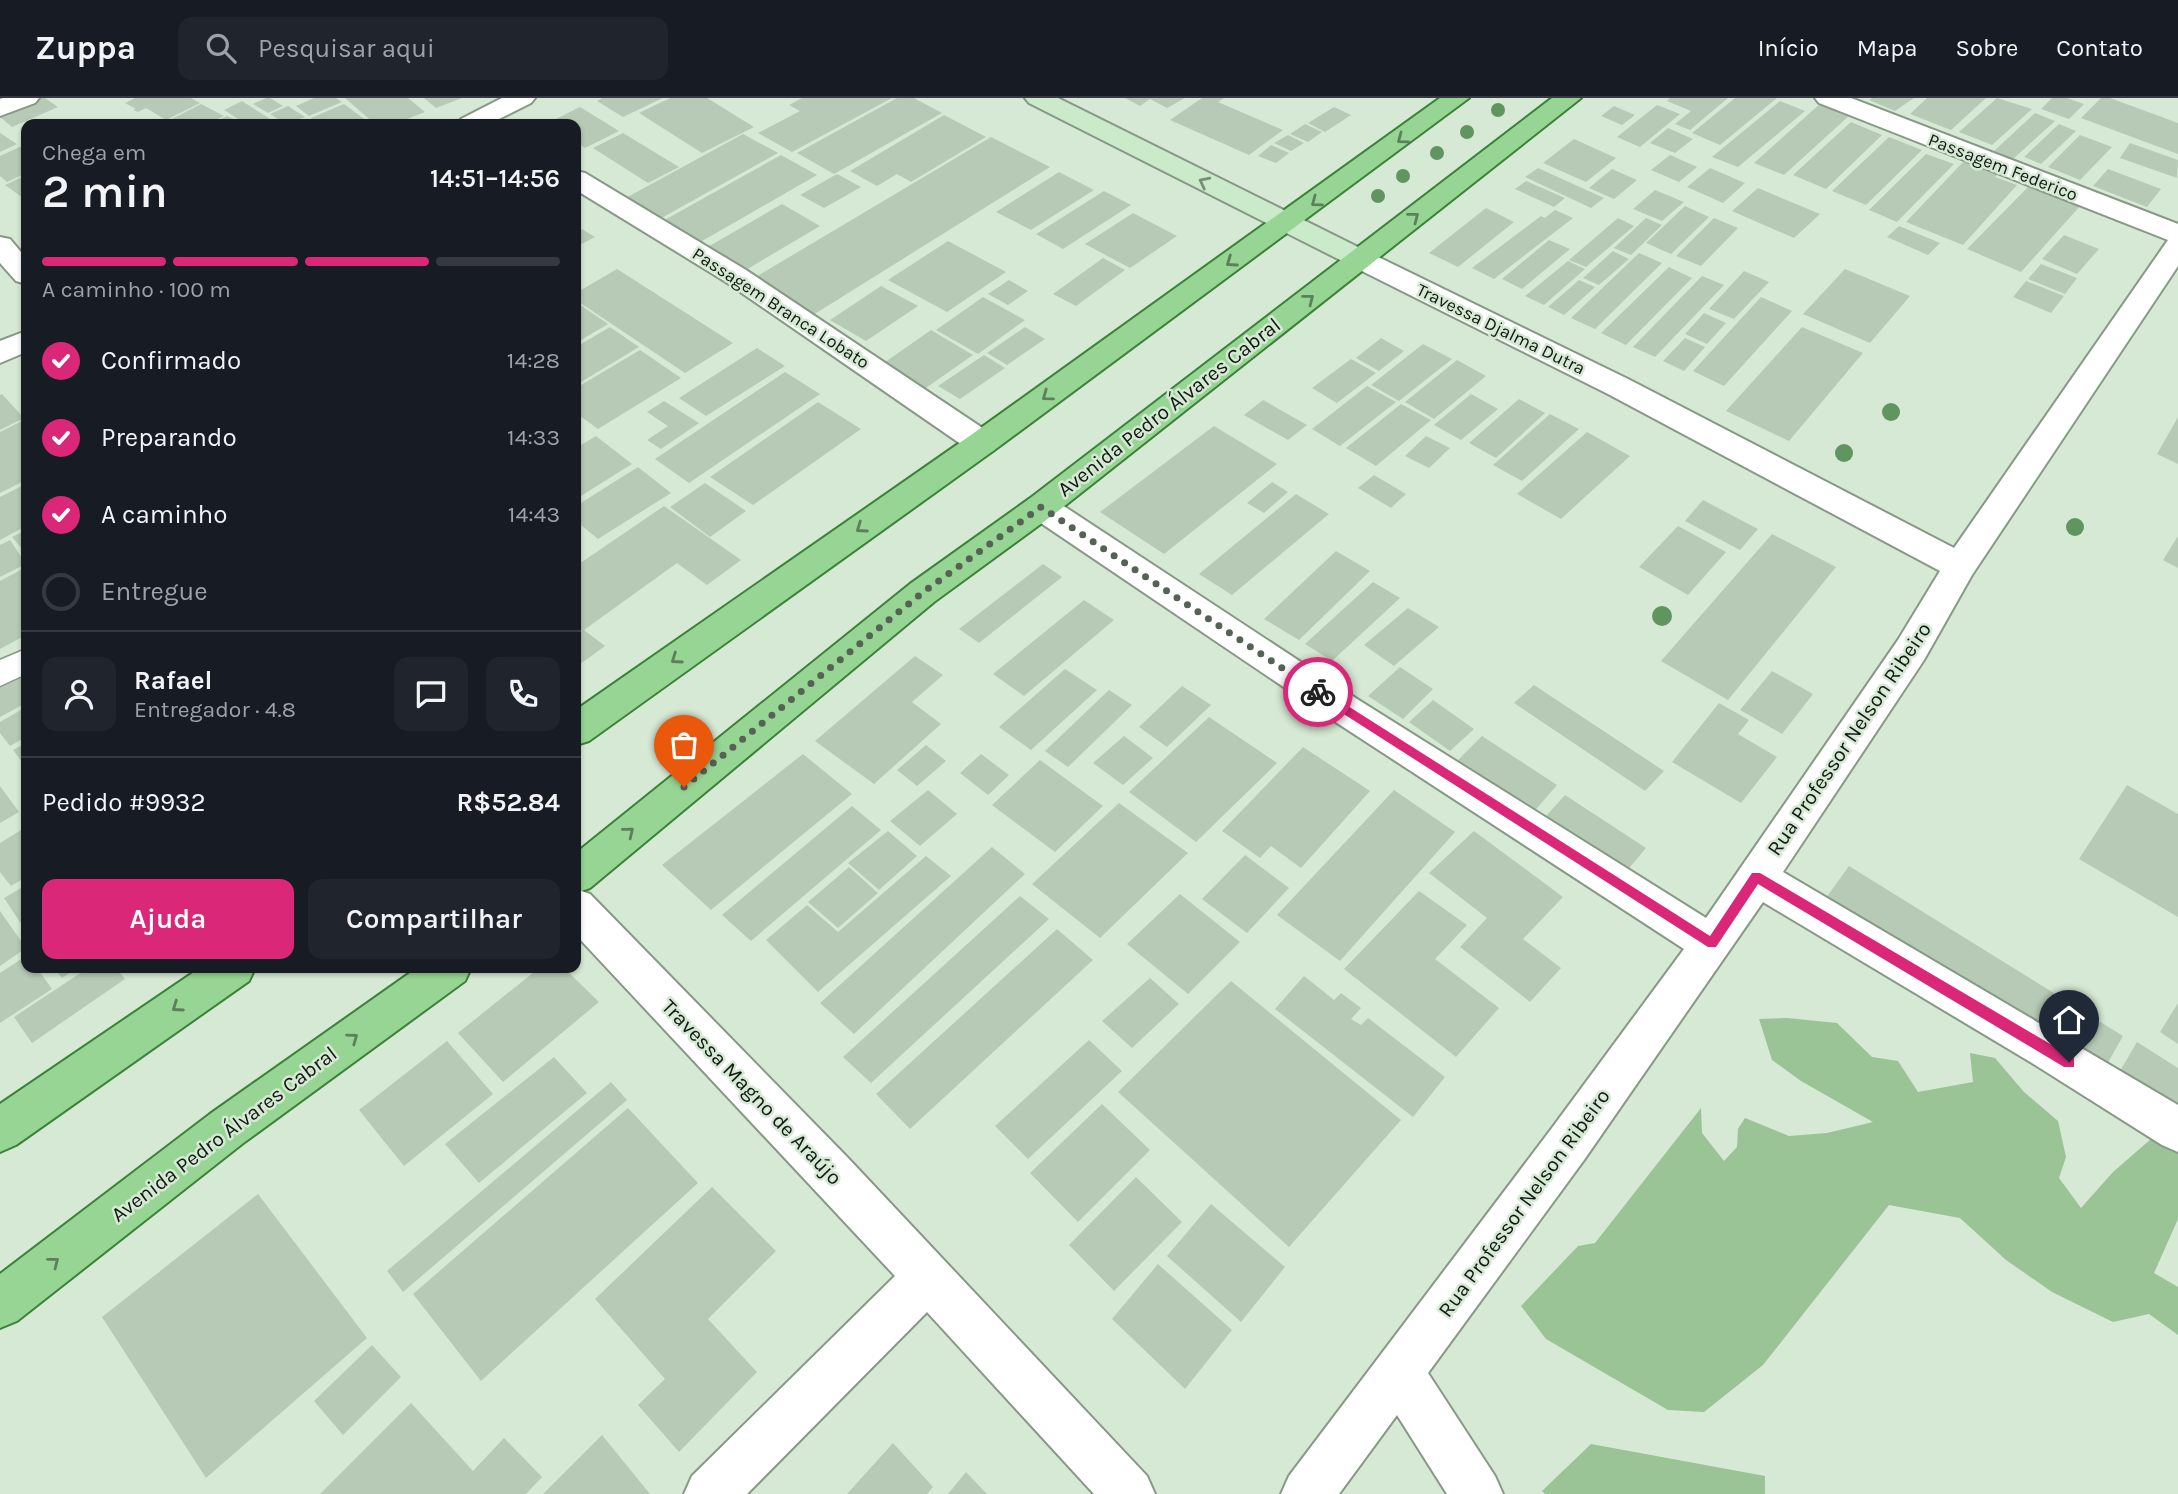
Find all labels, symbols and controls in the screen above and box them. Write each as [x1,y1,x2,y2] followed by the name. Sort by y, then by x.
[178,17,668,80] search box
[35,29,136,67] text: Zuppa
[202,29,240,67] icon: search
[258,33,435,64] text: Pesquisar aqui
[1758,34,1819,62] text: Início
[1857,34,1917,62] text: Mapa
[1955,34,2018,62] text: Sobre
[2056,34,2143,62] text: Contato
[1925,128,2081,206] street label: Passagem Federico
[1397,130,1409,143] one-way arrow
[42,139,146,166] text: Chega em
[430,163,560,194] text: 14:51–14:56
[42,165,168,219] text: 2 min
[1199,176,1211,190] one-way arrow
[1311,194,1324,206] one-way arrow
[1406,213,1418,226] one-way arrow
[688,243,874,373] street label: Passagem Branca Lobato
[1226,254,1239,266] one-way arrow
[42,276,231,303] text: A caminho · 100 m
[1413,279,1589,379] street label: Travessa Djalma Dutra
[1301,294,1313,307] one-way arrow
[1053,313,1285,501] street label: Avenida Pedro Álvares Cabral
[42,342,80,380] icon: check
[101,345,241,376] text: Confirmado
[507,347,560,374] text: 14:28
[1042,387,1054,400] one-way arrow
[42,419,80,457] icon: check
[101,422,237,453] text: Preparando
[507,424,560,451] text: 14:33
[42,496,80,534] icon: check
[101,499,228,530] text: A caminho
[508,501,560,528] text: 14:43
[856,520,869,532] one-way arrow
[101,576,208,607] text: Entregue
[1762,618,1936,860] street label: Rua Professor Nelson Ribeiro
[671,651,684,663] one-way arrow
[42,657,116,731] button: person
[394,657,468,731] button: chat
[486,657,560,731] button: phone
[1283,657,1353,727] courier
[134,665,212,696] text: Rafael
[1299,673,1337,711] icon: bike
[134,696,296,723] text: Entregador · 4.8
[654,715,714,787] pin
[665,726,703,764] icon: bag
[42,787,206,818] text: Pedido #9932
[457,787,560,818] text: R$52.84
[621,828,633,841] one-way arrow
[42,879,294,959] button: Ajuda
[308,879,560,959] button: Compartilhar
[2039,990,2099,1062] pin
[657,994,847,1190] street label: Travessa Magno de Araújo
[172,999,185,1012] one-way arrow
[2050,1001,2088,1039] icon: home
[345,1033,358,1046] one-way arrow
[107,1041,341,1227] street label: Avenida Pedro Álvares Cabral
[1433,1084,1615,1322] street label: Rua Professor Nelson Ribeiro
[46,1258,59,1271] one-way arrow

